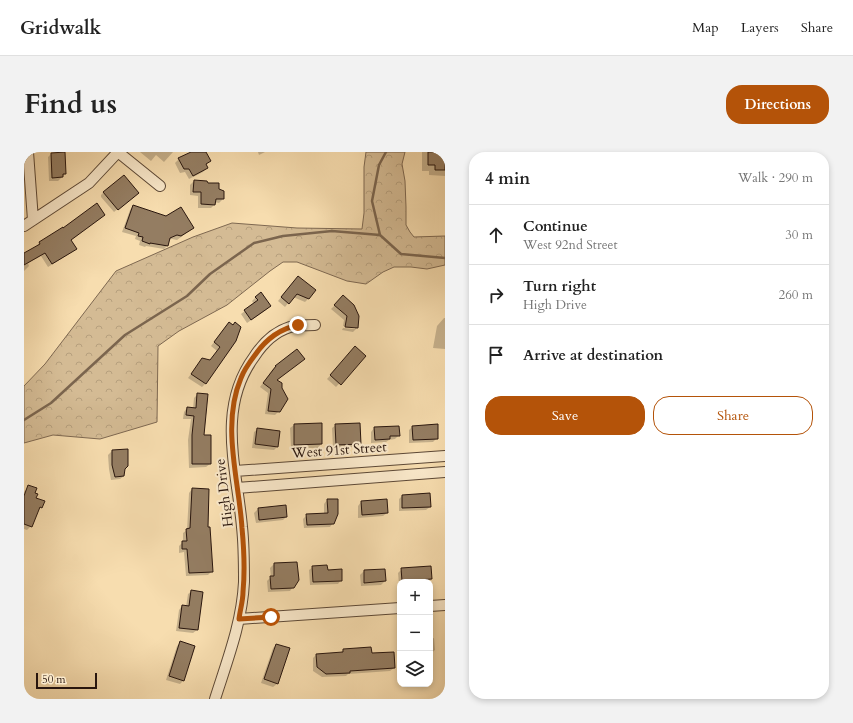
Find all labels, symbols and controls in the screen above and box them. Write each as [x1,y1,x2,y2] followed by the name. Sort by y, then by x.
[20,15,101,41] text: Gridwalk
[692,18,719,37] text: Map
[741,18,779,37] text: Layers
[801,18,833,37] text: Share
[24,85,117,123] text: Find us
[726,85,829,124] button: Directions
[485,167,530,190] text: 4 min
[738,169,813,187] text: Walk · 290 m
[523,216,588,236] text: Continue
[485,224,507,246] icon: ahead
[785,226,813,244] text: 30 m
[523,236,618,254] text: West 92nd Street
[523,276,596,296] text: Turn right
[485,284,507,306] icon: right
[779,286,813,304] text: 260 m
[523,296,587,314] text: High Drive
[289,316,307,334] route end
[485,344,507,366] icon: arrive
[523,345,663,365] text: Arrive at destination
[485,396,645,435] button: Save
[653,396,813,435] button: Share
[290,437,388,463] street label: West 91st Street
[210,458,238,528] street label: High Drive
[397,579,433,687] map controls
[397,579,433,615] button: +
[262,608,280,626] route start
[397,615,433,651] button: −
[397,651,433,687] button: layers
[36,671,97,690] scale bar
[42,672,66,687] text: 50 m

